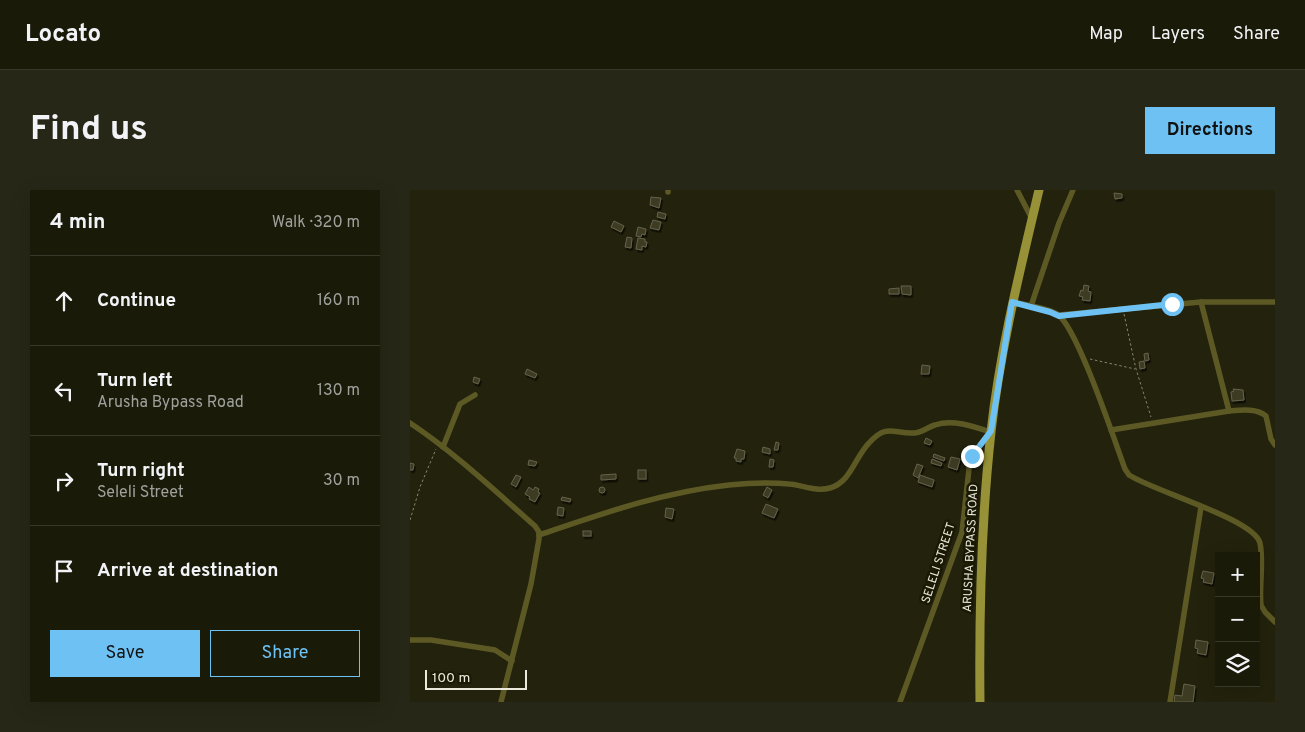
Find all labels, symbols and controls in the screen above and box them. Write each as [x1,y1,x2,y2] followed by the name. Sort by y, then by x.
[25,20,101,50] text: Locato
[1089,23,1123,46] text: Map
[1151,23,1205,46] text: Layers
[1233,23,1280,46] text: Share
[1145,107,1275,154] button: Directions
[30,108,148,152] text: Find us
[50,209,106,236] text: 4 min
[272,213,360,233] text: Walk · 320 m
[50,287,78,315] icon: ahead
[97,289,176,313] text: Continue
[317,291,360,311] text: 160 m
[1161,293,1184,316] route start
[97,369,173,393] text: Turn left
[50,377,78,405] icon: left
[317,381,360,401] text: 130 m
[97,393,244,413] text: Arusha Bypass Road
[961,445,984,468] route end
[97,459,185,483] text: Turn right
[50,467,78,495] icon: right
[323,471,360,491] text: 30 m
[97,483,184,503] text: Seleli Street
[960,484,982,612] street label: ARUSHA BYPASS ROAD
[918,520,960,606] street label: SELELI STREET
[1215,552,1260,687] map controls
[1215,552,1260,597] button: +
[50,557,78,585] icon: arrive
[97,559,278,583] text: Arrive at destination
[1215,597,1260,642] button: −
[50,630,200,677] button: Save
[210,630,360,677] button: Share
[1215,642,1260,687] button: layers
[425,667,528,690] scale bar
[432,670,470,687] text: 100 m

